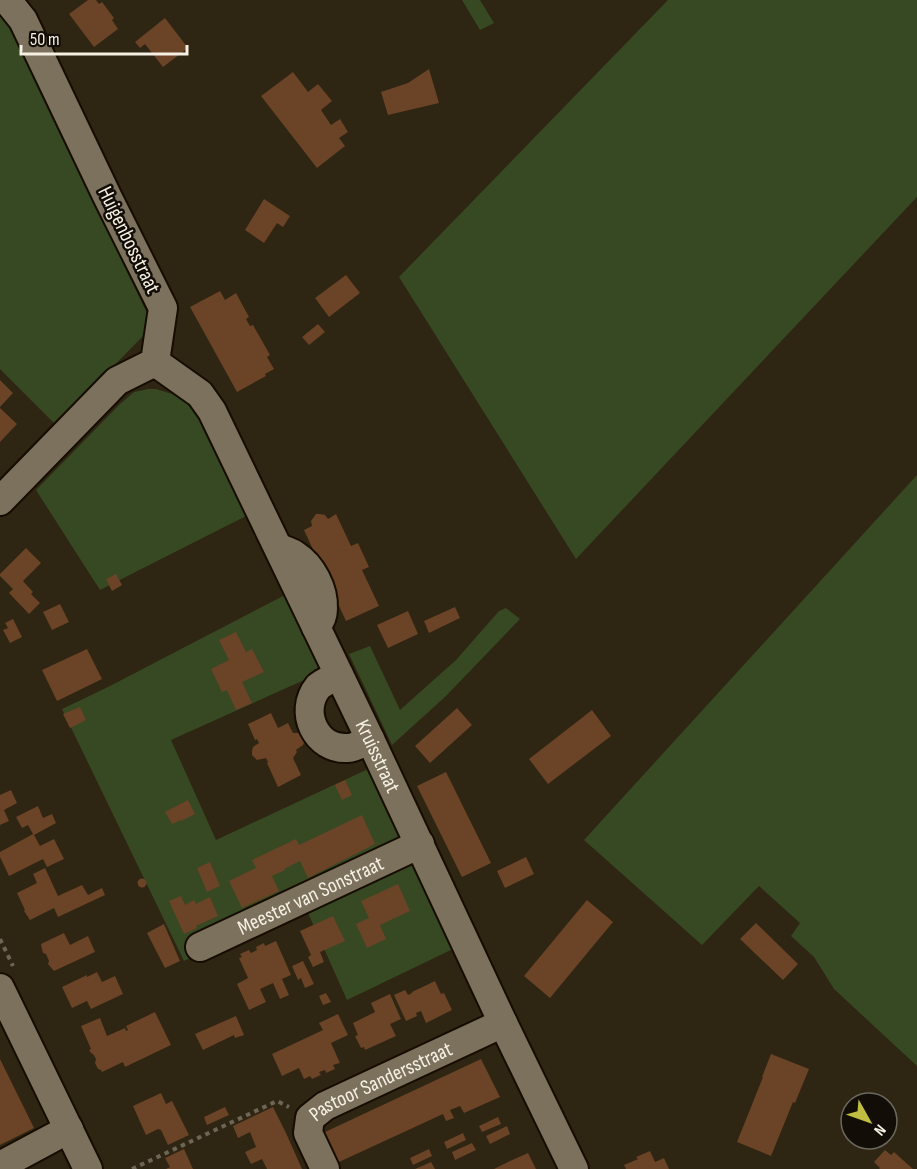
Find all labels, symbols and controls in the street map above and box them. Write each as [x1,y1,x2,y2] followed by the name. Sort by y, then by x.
[21,18,188,56] scale bar
[30,29,60,50] text: 50 m
[92,182,166,298] street label: Huigenbosstraat
[350,716,406,797] street label: Kruisstraat
[234,850,387,940] street label: Meester van Sonstraat
[304,1036,456,1126] street label: Pastoor Sandersstraat
[839,1091,899,1151] north arrow
[869,1120,889,1139] text: N

